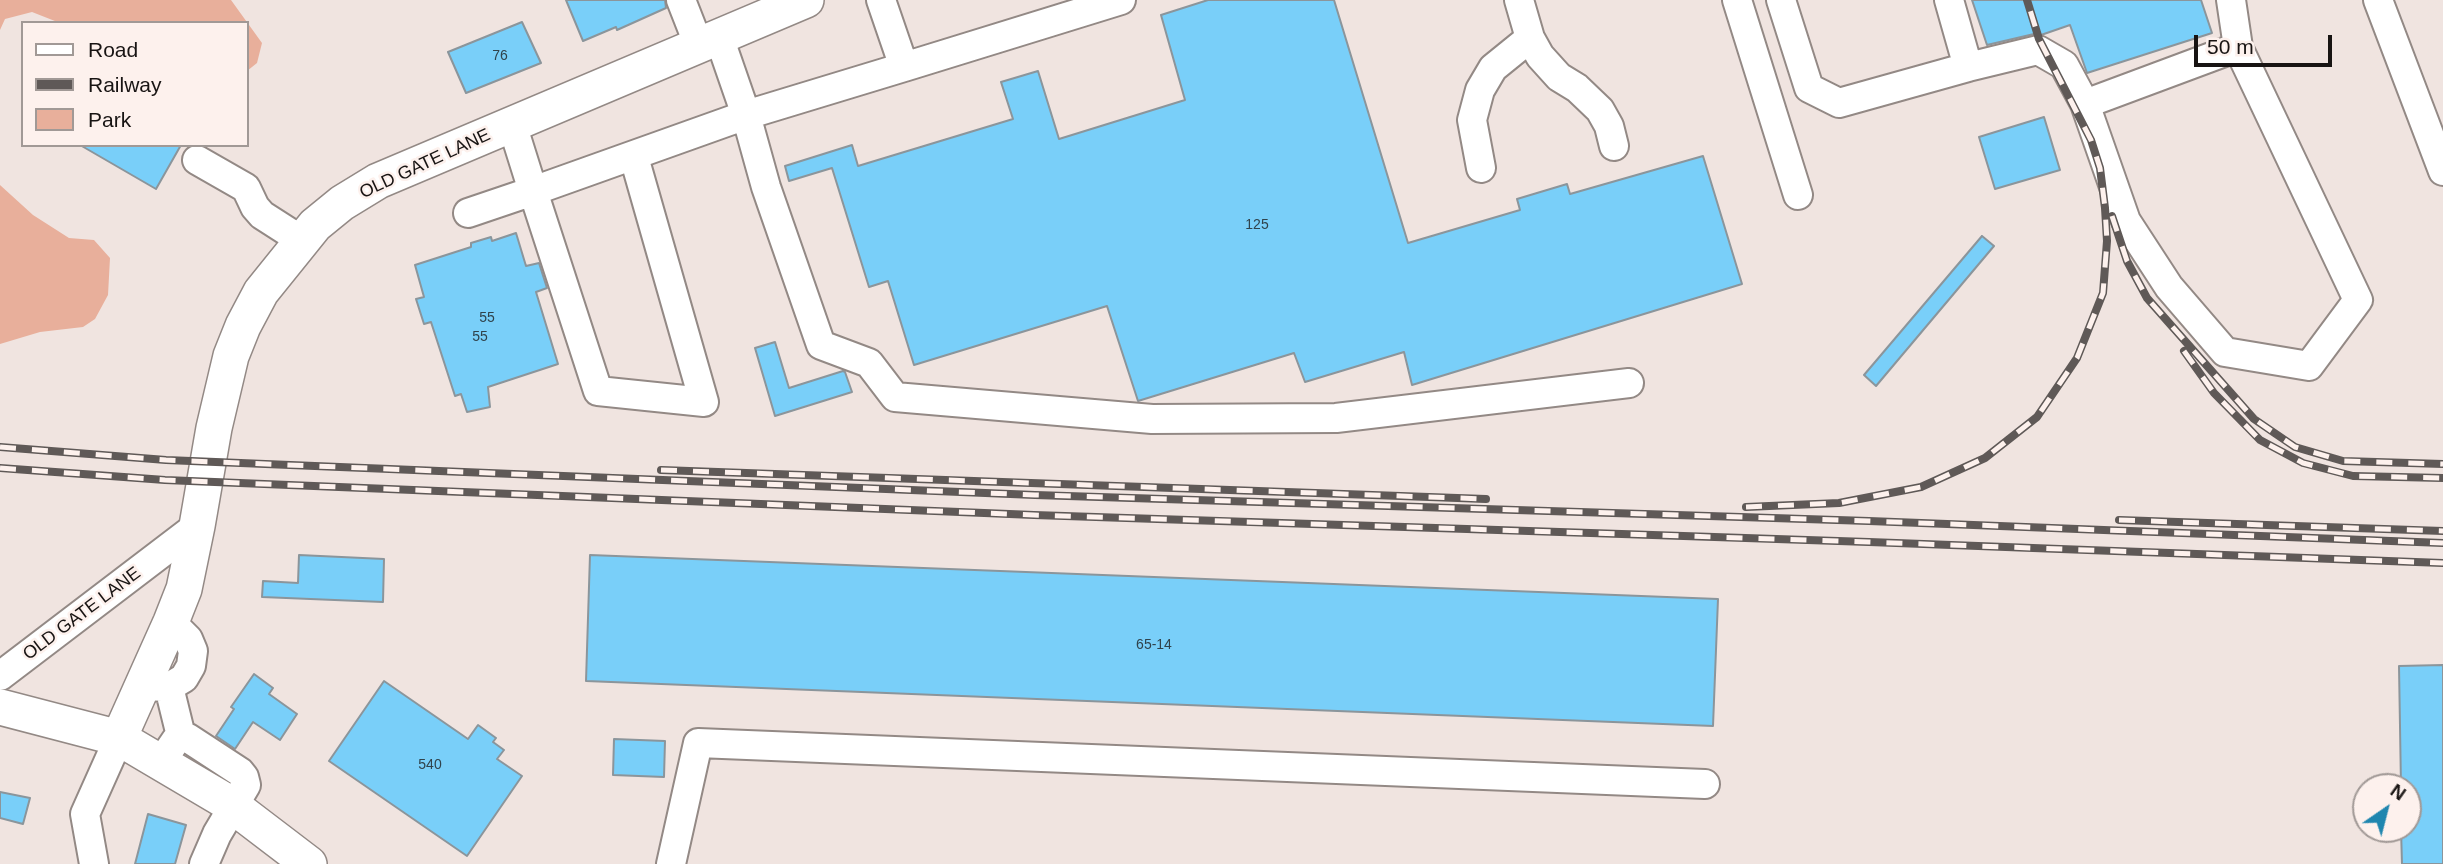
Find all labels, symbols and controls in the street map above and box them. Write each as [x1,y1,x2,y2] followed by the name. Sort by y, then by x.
[21,21,248,147] legend
[2198,21,2336,65] scale bar
[2207,35,2254,58] text: 50 m
[88,38,138,61] text: Road
[492,48,508,64] house number: 76
[88,73,162,96] text: Railway
[88,108,131,131] text: Park
[356,124,494,204] street label: OLD GATE LANE
[1245,217,1269,233] house number: 125
[479,310,495,326] house number: 55
[472,329,488,345] house number: 55
[19,563,145,665] street label: OLD GATE LANE
[1136,637,1172,653] house number: 65-14
[418,757,442,773] house number: 540
[2352,773,2422,843] north arrow
[2387,779,2410,805] text: N

